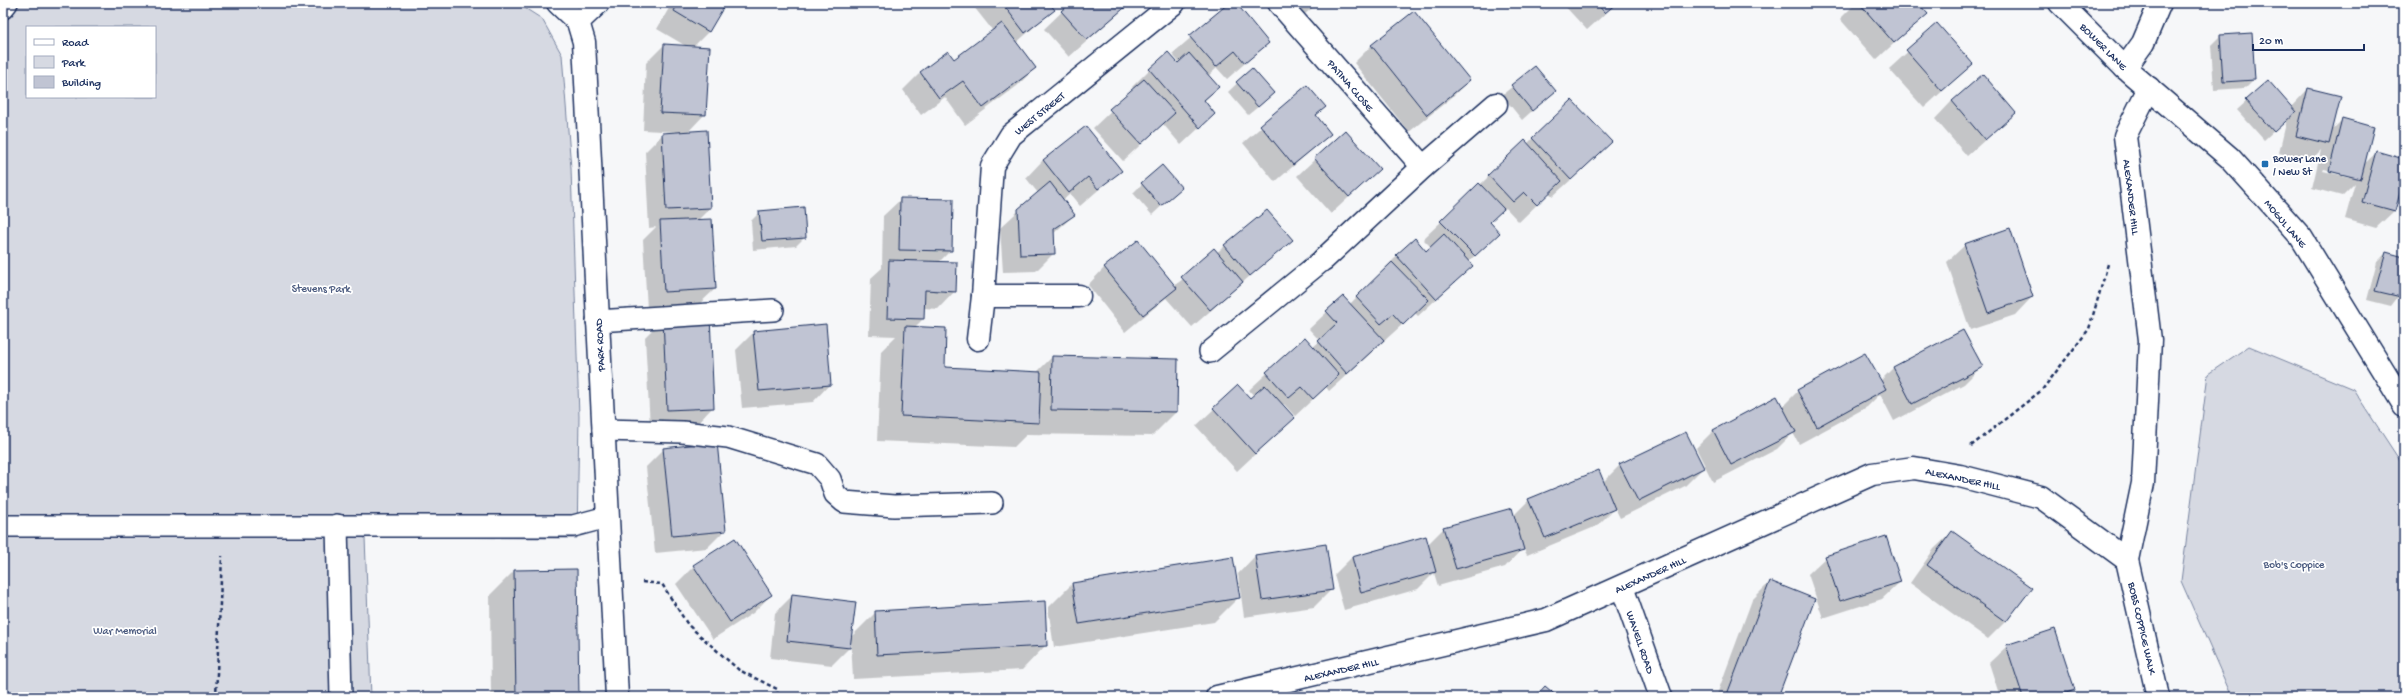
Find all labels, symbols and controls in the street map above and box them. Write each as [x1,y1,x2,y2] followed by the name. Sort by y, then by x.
[2076,21,2129,74] street label: BOWER LANE
[26,26,156,98] legend
[2253,26,2364,52] scale bar
[2259,35,2284,49] text: 20 m
[62,37,89,51] text: Road
[61,57,87,71] text: Park
[1323,57,1376,115] street label: PATINA CLOSE
[61,77,101,91] text: Building
[1013,90,1068,138] street label: WEST STREET
[2272,154,2326,179] place label: Bower Lane / New St
[2119,159,2141,237] street label: ALEXANDER HILL
[2260,159,2270,169] marker: Bower Lane / New St
[2261,198,2309,252] street label: MOGUL LANE
[292,284,351,296] park label: Stevens Park
[594,317,608,373] street label: PARK ROAD
[1924,466,2002,494] street label: ALEXANDER HILL
[1614,554,1689,597] street label: ALEXANDER HILL
[2263,560,2325,572] park label: Bob's Coppice
[2124,580,2158,678] street label: BOBS COPPICE WALK
[1623,610,1656,676] street label: WAVELL ROAD
[93,626,157,638] park label: War Memorial
[1303,656,1381,685] street label: ALEXANDER HILL

